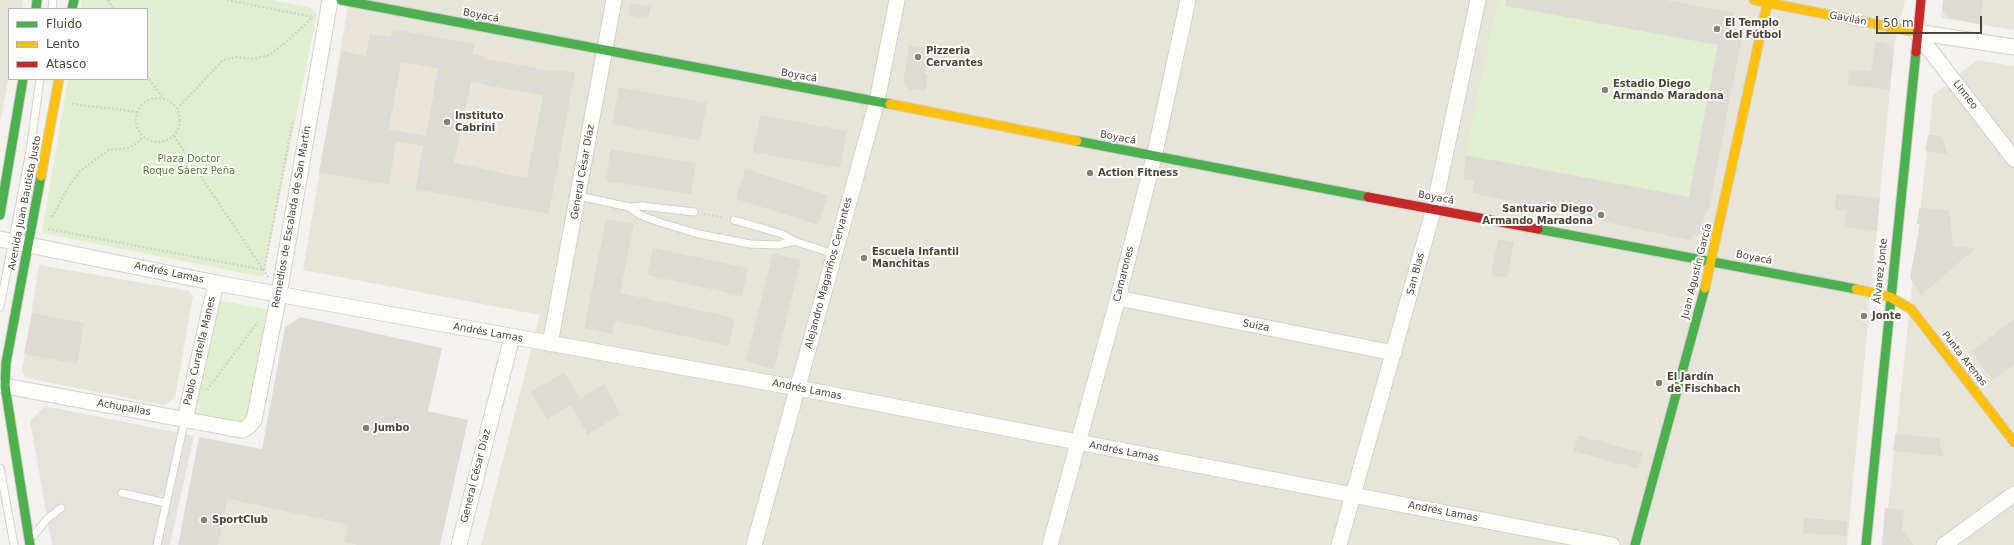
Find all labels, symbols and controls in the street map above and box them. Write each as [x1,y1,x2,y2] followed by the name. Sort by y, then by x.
[462,7,500,25] street label: Boyacá
[8,8,148,80] legend
[1878,8,1984,34] scale bar
[1828,10,1868,28] street label: Gavilán
[1883,16,1914,30] text: 50 m
[46,17,82,31] text: Fluido
[1725,17,1782,40] place label: El Templo del Fútbol
[1712,24,1722,34] marker: El Templo del Fútbol
[46,37,80,51] text: Lento
[926,45,983,68] place label: Pizzeria Cervantes
[913,52,923,62] marker: Pizzeria Cervantes
[46,57,86,71] text: Atasco
[780,67,818,85] street label: Boyacá
[1613,78,1724,102] place label: Estadio Diego Armando Maradona
[1950,78,1980,112] street label: Linneo
[1600,85,1610,95] marker: Estadio Diego Armando Maradona
[455,110,504,134] place label: Instituto Cabrini
[442,117,452,127] marker: Instituto Cabrini
[569,124,597,220] street label: General César Díaz
[270,125,314,309] street label: Remedios de Escalada de San Martín
[1099,129,1137,147] street label: Boyacá
[6,135,44,271] street label: Avenida Juan Bautista Justo
[143,153,235,176] park label: Plaza Doctor Roque Sáenz Peña
[1098,167,1178,179] place label: Action Fitness
[1085,168,1095,178] marker: Action Fitness
[1417,189,1455,207] street label: Boyacá
[803,196,855,350] street label: Alejandro Magariños Cervantes
[1482,203,1593,226] place label: Santuario Diego Armando Maradona
[1596,210,1606,220] marker: Santuario Diego Armando Maradona
[1679,222,1715,320] street label: Juan Agustín García
[1872,238,1890,304] street label: Álvarez Jonte
[1111,245,1137,303] street label: Camarones
[872,246,959,270] place label: Escuela Infantil Manchitas
[1735,249,1773,267] street label: Boyacá
[1405,252,1427,296] street label: San Blas
[859,253,869,263] marker: Escuela Infantil Manchitas
[133,260,205,286] street label: Andrés Lamas
[182,296,218,406] street label: Pablo Curatella Manes
[1872,310,1901,322] place label: Jonte
[1859,311,1869,321] marker: Jonte
[1242,318,1270,334] street label: Suiza
[452,321,524,345] street label: Andrés Lamas
[1939,329,1989,389] street label: Punta Arenas
[1667,371,1741,394] place label: El Jardín de Fischbach
[771,377,843,403] street label: Andrés Lamas
[1654,378,1664,388] marker: El Jardín de Fischbach
[96,397,152,419] street label: Achupallas
[374,422,409,434] place label: Jumbo
[361,423,371,433] marker: Jumbo
[459,428,493,524] street label: General César Díaz
[1088,439,1160,465] street label: Andrés Lamas
[1407,499,1479,525] street label: Andrés Lamas
[212,514,268,526] place label: SportClub
[199,515,209,525] marker: SportClub

